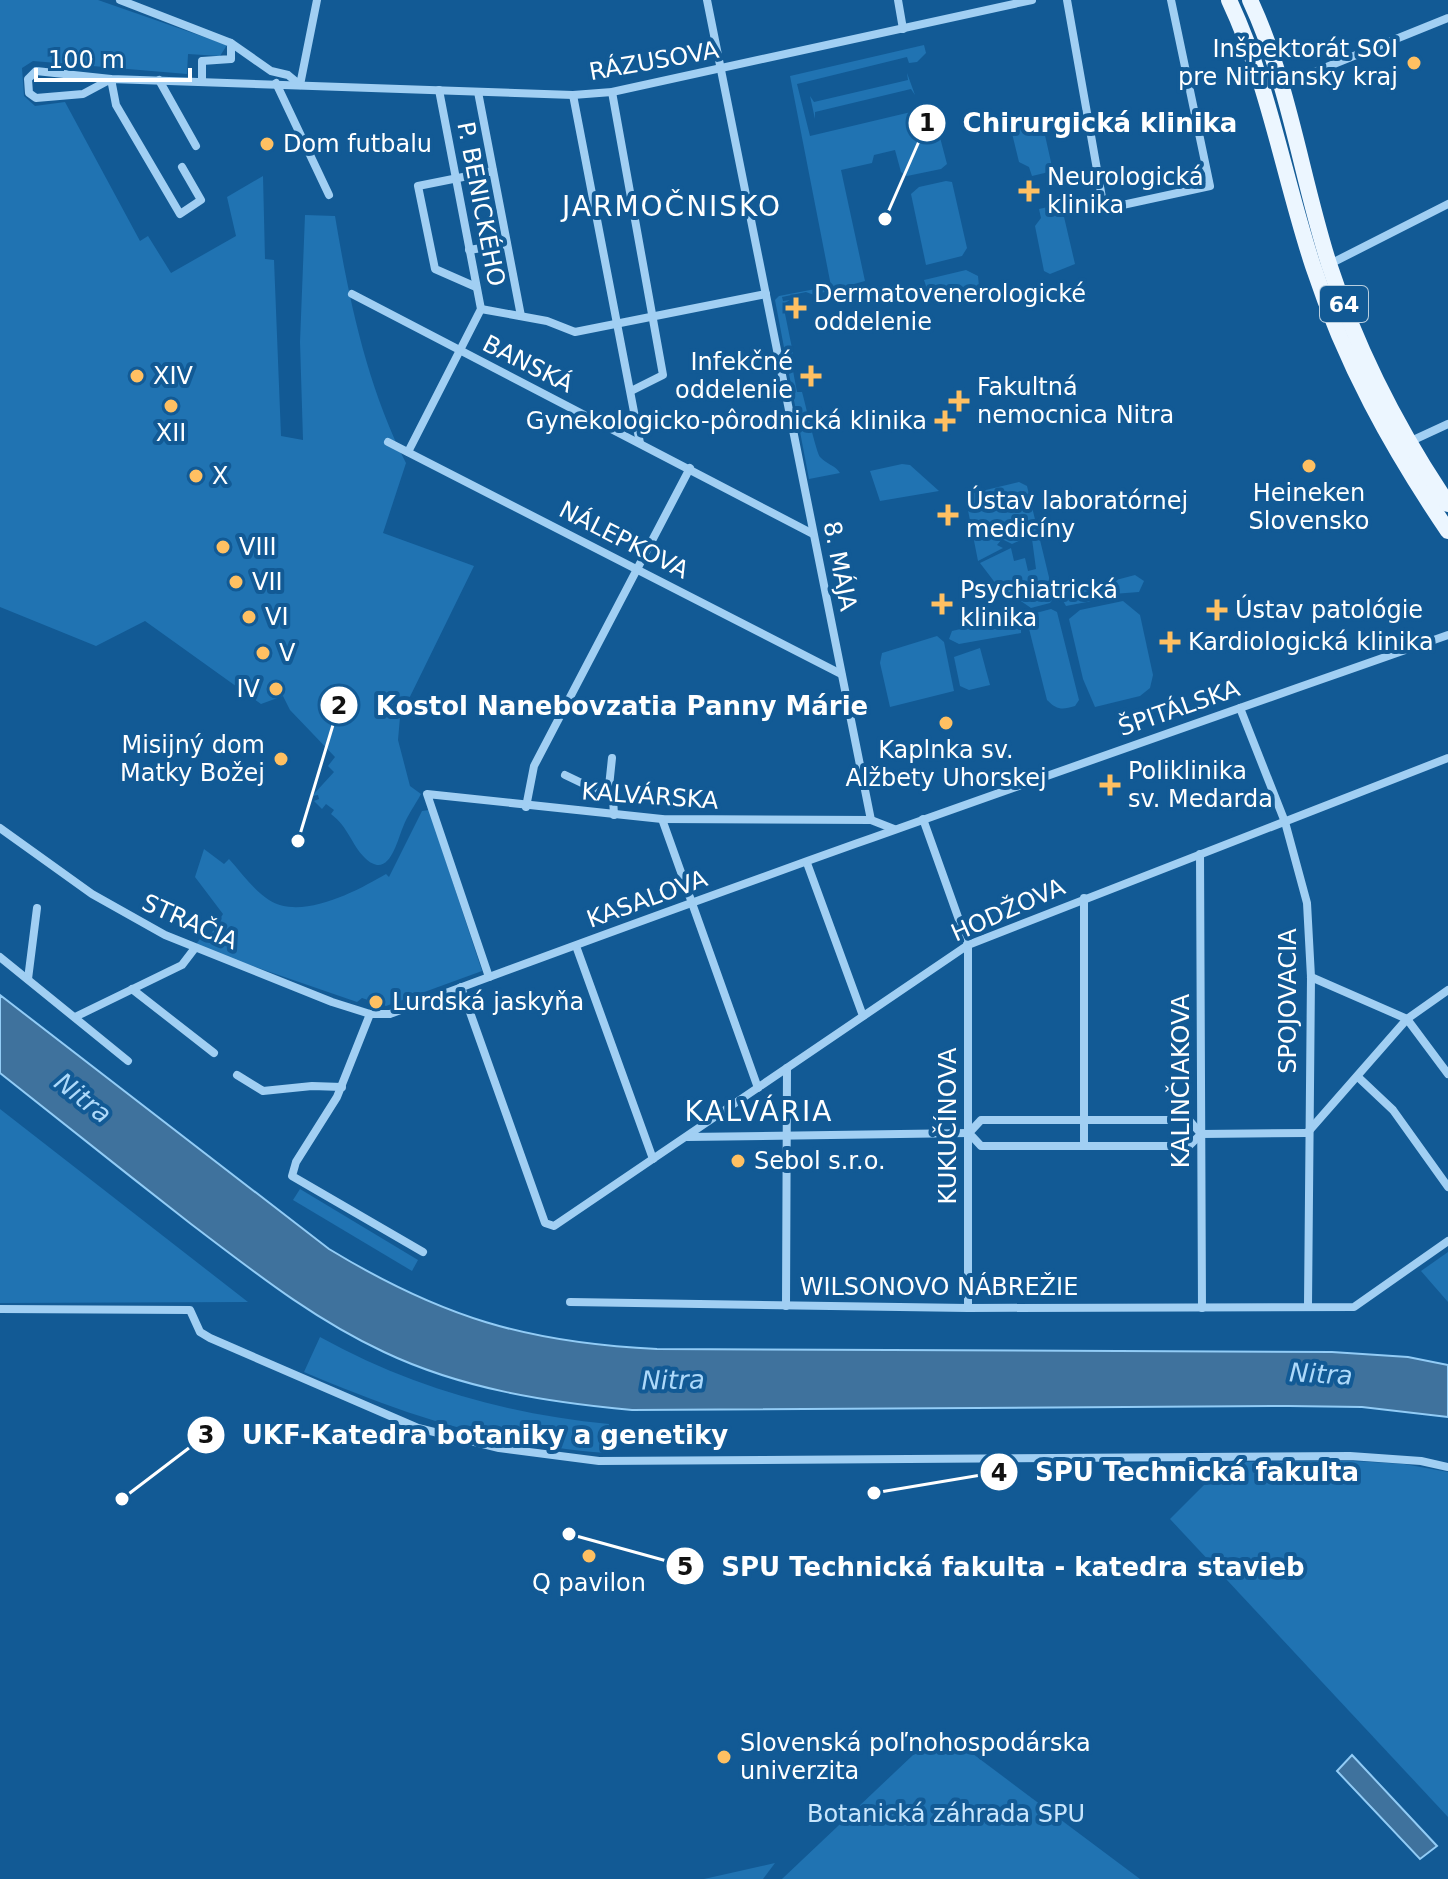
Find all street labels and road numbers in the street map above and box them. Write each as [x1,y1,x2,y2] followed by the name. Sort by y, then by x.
[587,35,722,86] street label: RÁZUSOVA
[451,119,512,289] street label: P. BENICKÉHO
[1320,286,1368,322] road number: 64
[478,328,579,399] street label: BANSKÁ
[555,494,694,585] street label: NÁLEPKOVA
[818,519,863,614] street label: 8. MÁJA
[1114,672,1244,742] street label: ŠPITÁLSKA
[580,776,720,815] street label: KALVÁRSKA
[583,864,712,934] street label: KASALOVA
[946,871,1070,948] street label: HODŽOVA
[138,887,244,956] street label: STRAČIA
[1274,928,1302,1074] street label: SPOJOVACIA
[1165,993,1195,1168] street label: KALINČIAKOVA
[932,1047,962,1204] street label: KUKUČÍNOVA
[800,1272,1078,1301] street label: WILSONOVO NÁBREŽIE

